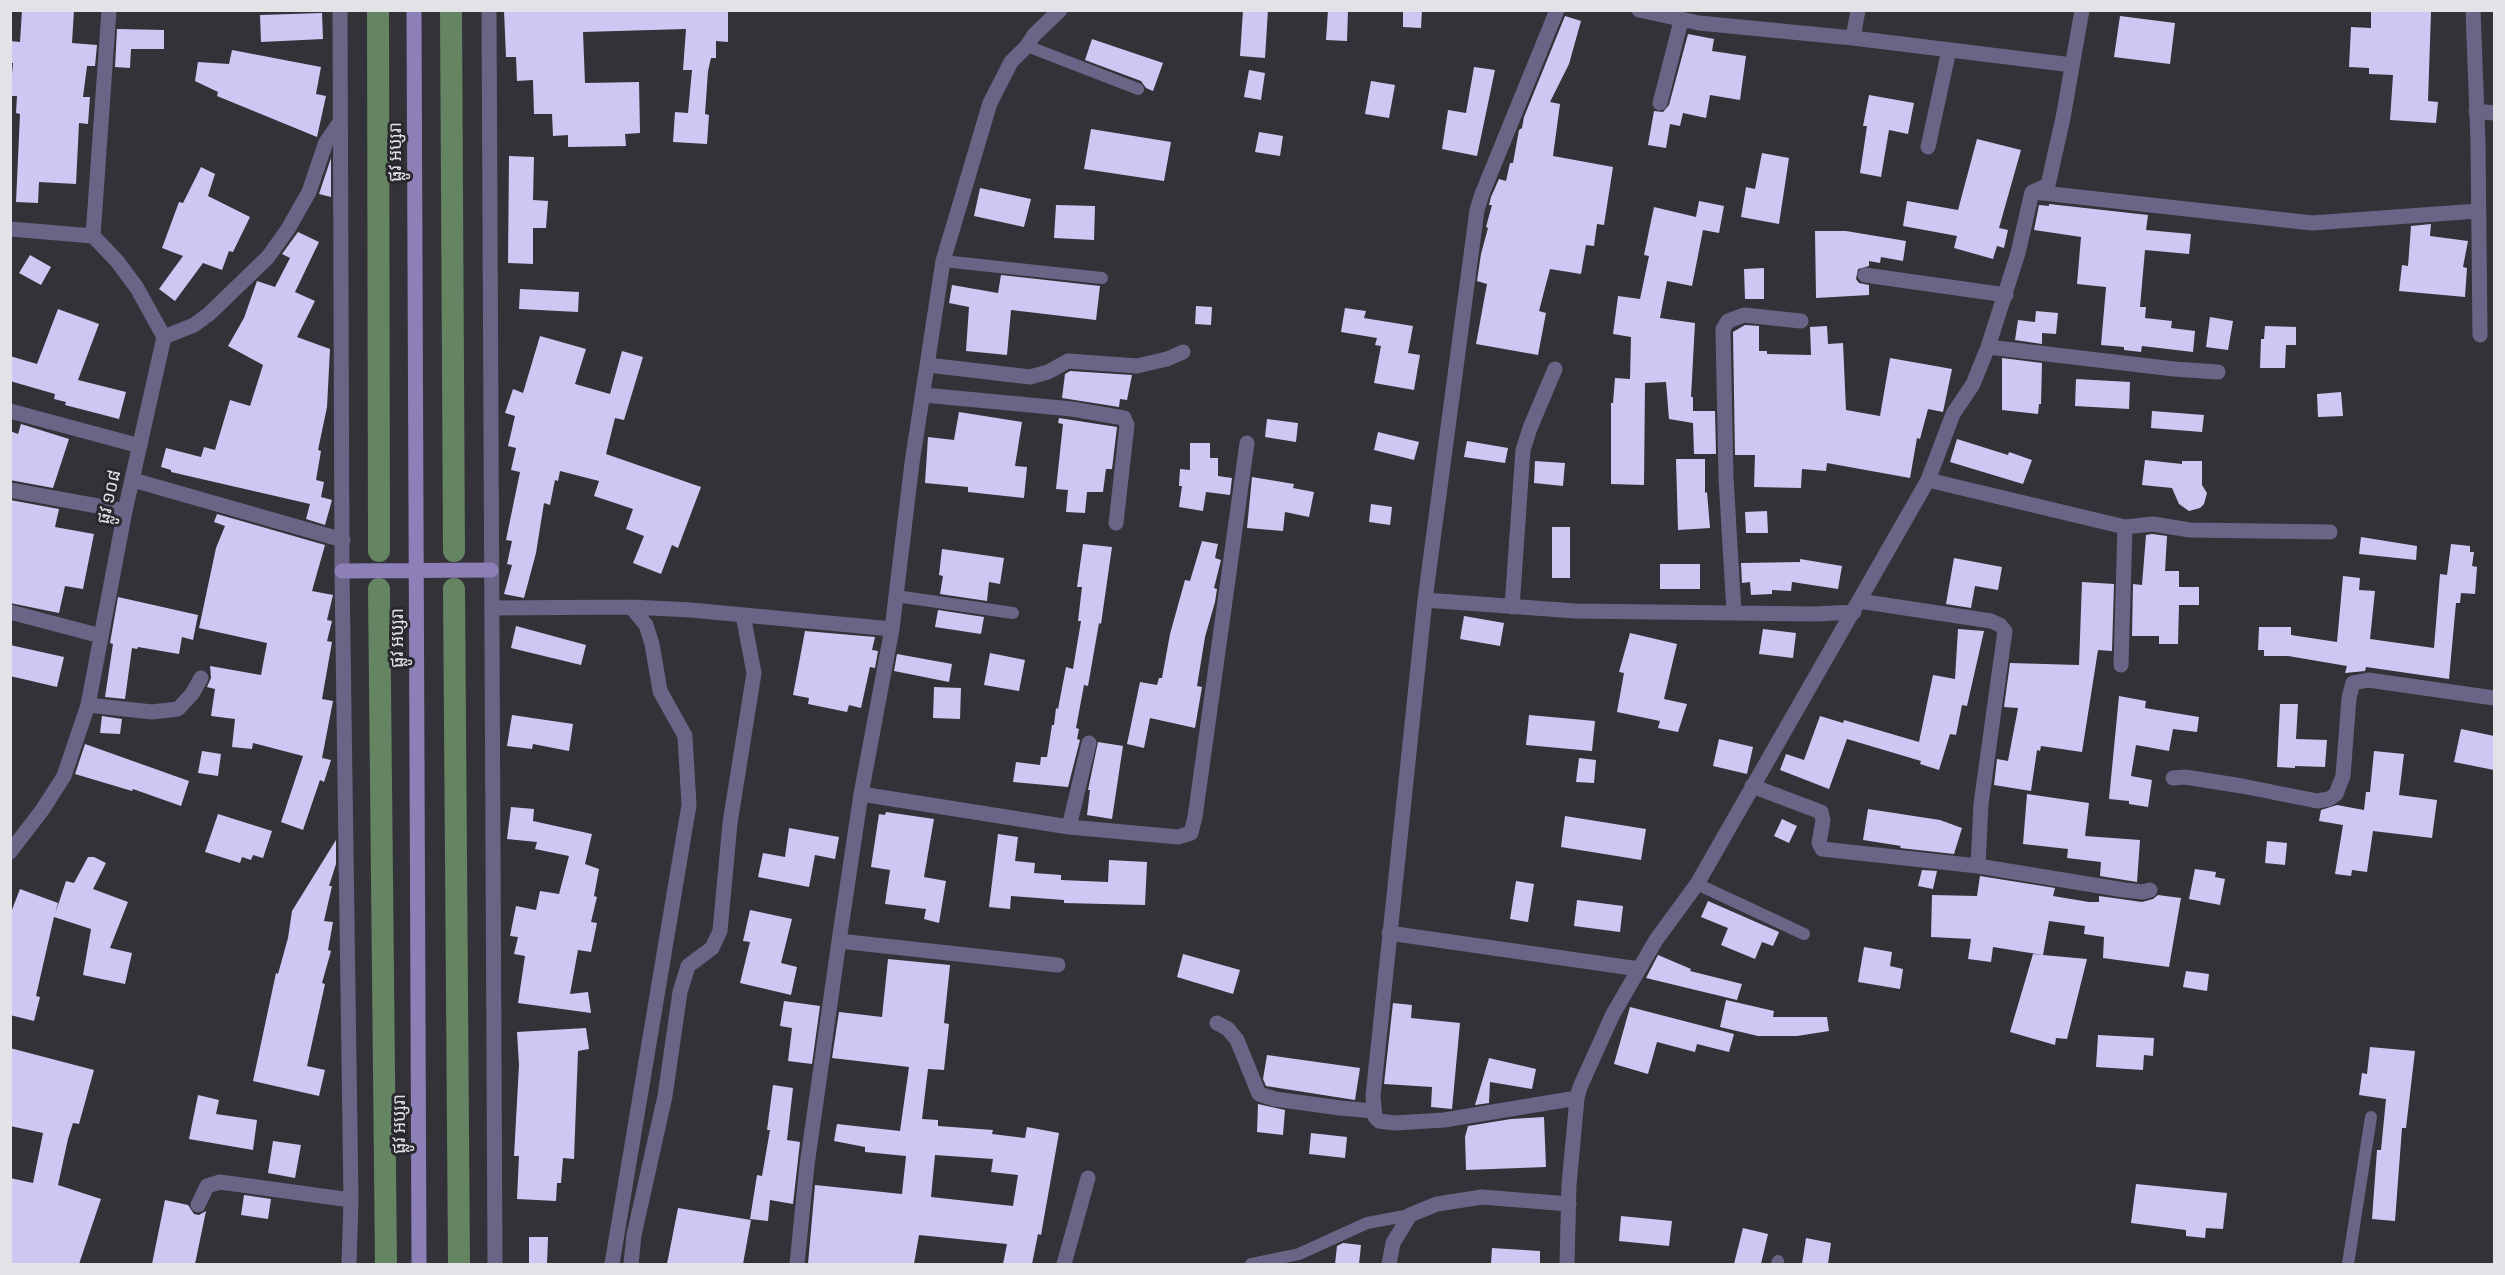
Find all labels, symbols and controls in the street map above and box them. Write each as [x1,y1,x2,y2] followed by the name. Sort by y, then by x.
[384,122,406,182] street label: ផ្លូវ អប្សរា
[92,468,126,526] street label: ផ្លូវ ១០៨
[386,608,408,668] street label: ផ្លូវ អប្សរា
[388,1094,410,1154] street label: ផ្លូវ អប្សរា

